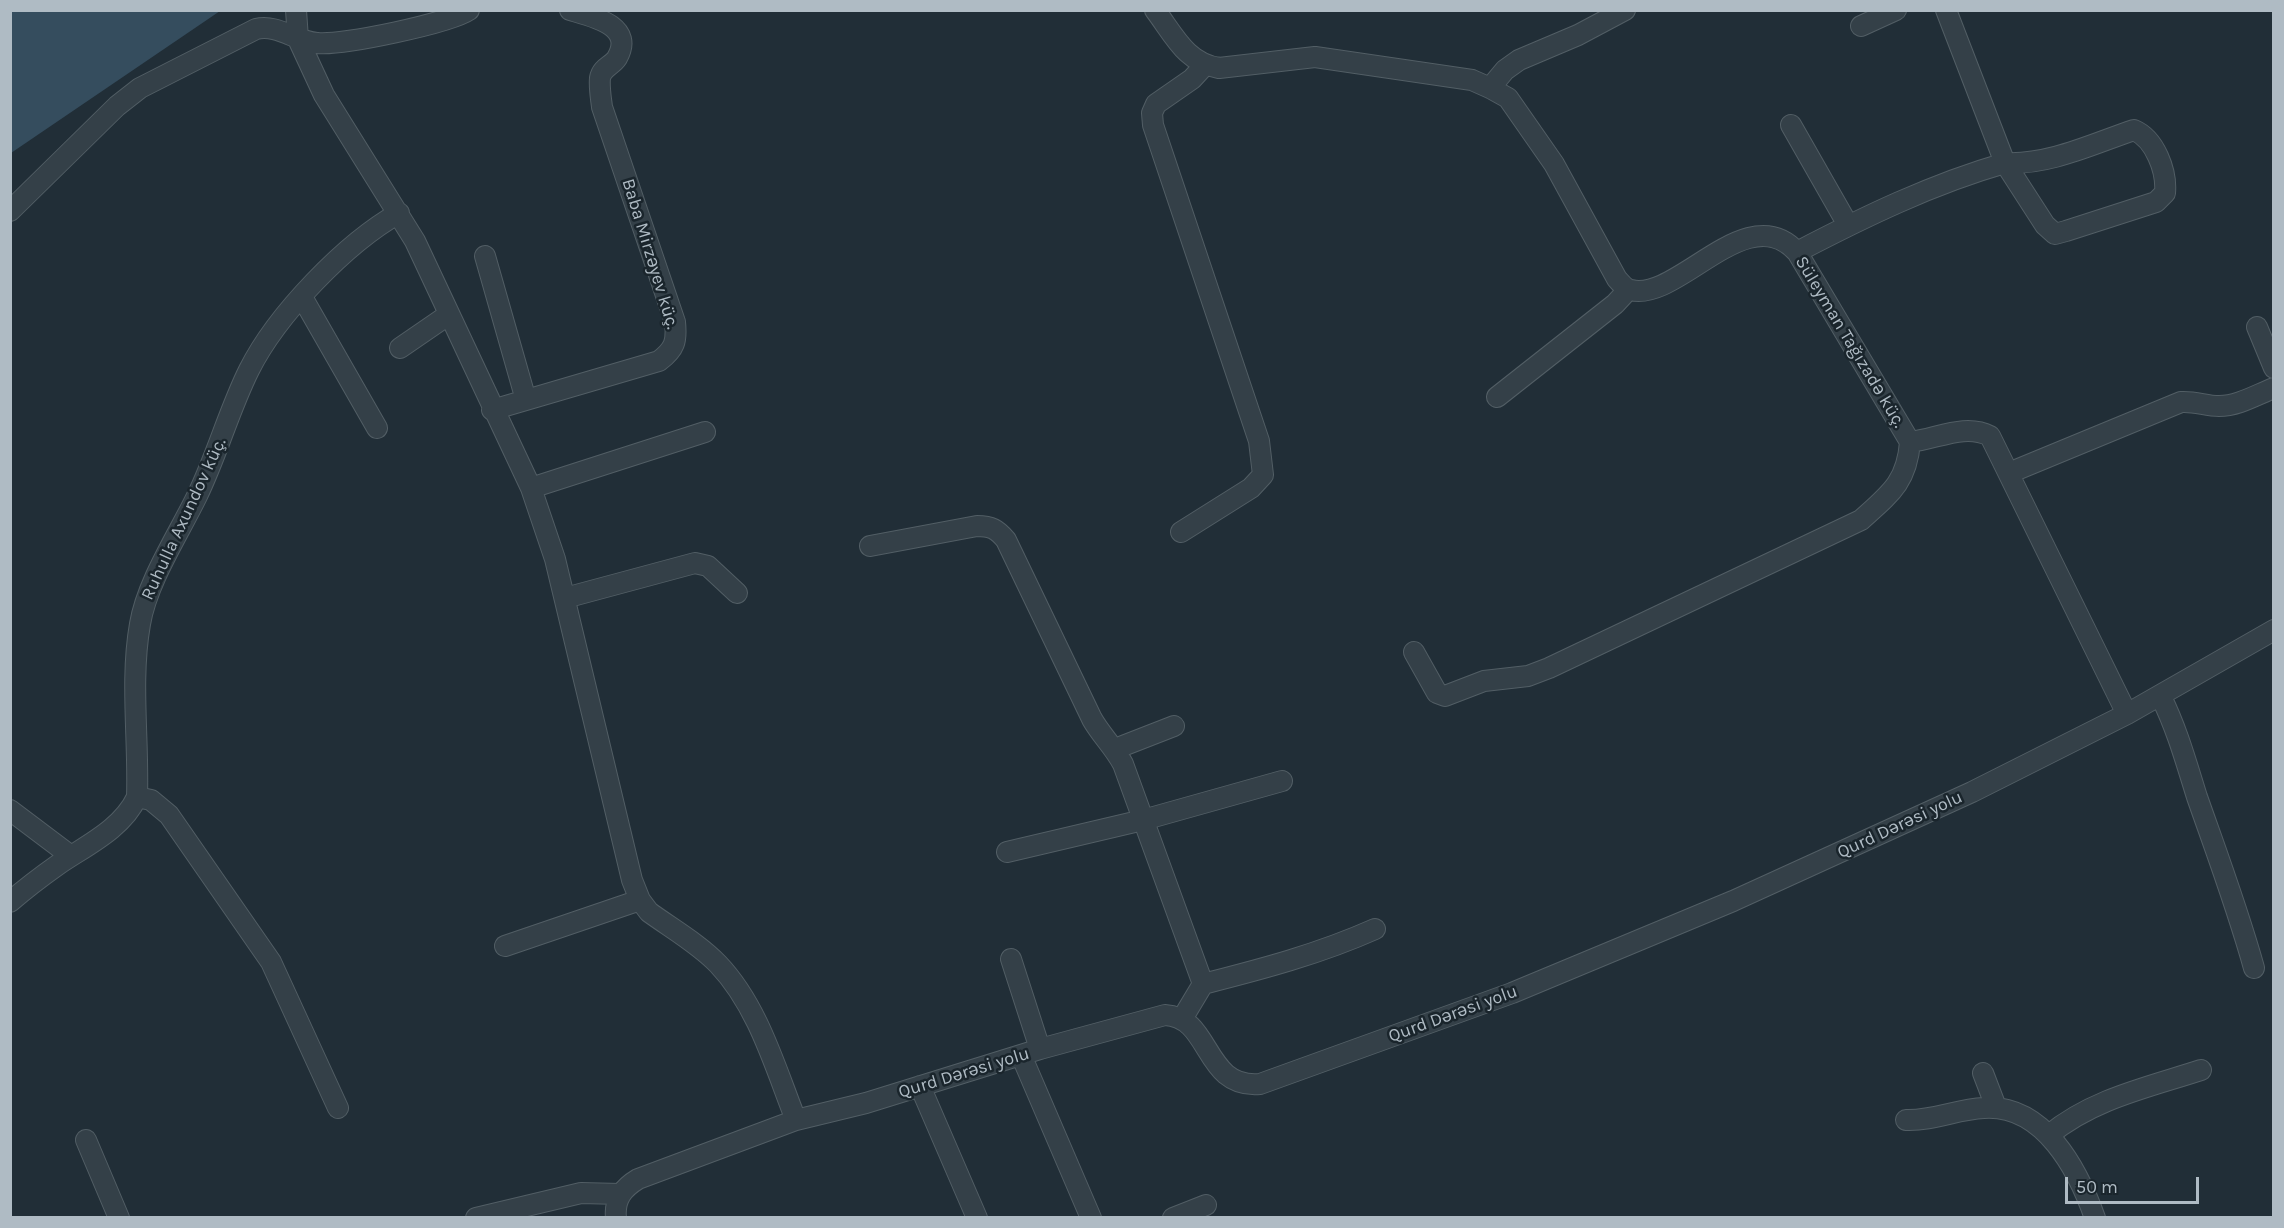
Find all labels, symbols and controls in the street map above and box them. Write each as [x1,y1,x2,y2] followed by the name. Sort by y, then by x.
[617,176,683,332] street label: Baba Mirzəyev küç.
[1790,252,1910,432] street label: Süleyman Tağızadə küç.
[137,434,231,604] street label: Ruhulla Axundov küç.
[1834,787,1966,863] street label: Qurd Dərəsi yolu
[1386,981,1520,1047] street label: Qurd Dərəsi yolu
[896,1043,1032,1103] street label: Qurd Dərəsi yolu
[2068,1165,2202,1203] scale bar
[2076,1176,2118,1198] text: 50 m

